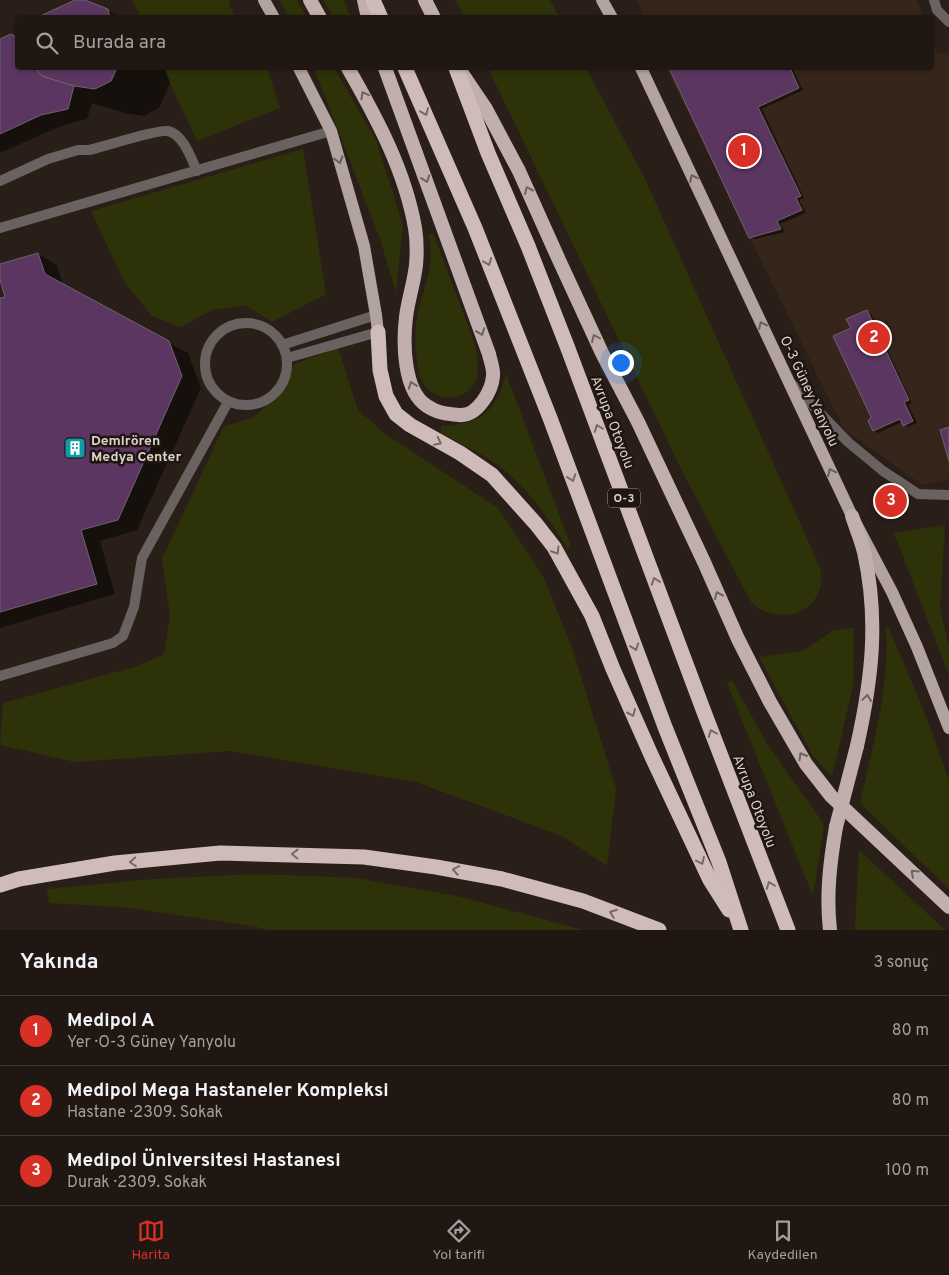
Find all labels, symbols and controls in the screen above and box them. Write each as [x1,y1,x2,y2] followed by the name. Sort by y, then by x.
[15,15,934,70] search box
[33,29,61,57] icon: search
[73,31,166,55] text: Burada ara
[360,91,370,100] one-way arrow
[419,107,429,116] one-way arrow
[728,132,760,170] pin: 1
[333,156,344,164] one-way arrow
[420,174,430,183] one-way arrow
[689,174,699,183] one-way arrow
[523,186,534,195] one-way arrow
[482,257,492,266] one-way arrow
[858,319,890,357] pin: 2
[758,321,768,330] one-way arrow
[475,327,485,336] one-way arrow
[775,333,842,450] street label: O-3 Güney Yanyolu
[591,334,601,343] one-way arrow
[608,350,634,376] your location
[586,374,637,471] street label: Avrupa Otoyolu
[408,382,418,390] one-way arrow
[594,425,604,433] one-way arrow
[91,433,181,466] place label: Demirören Medya Center
[63,436,87,460] building icon: Demirören Medya Center
[433,436,442,446] one-way arrow
[828,468,838,477] one-way arrow
[567,474,577,482] one-way arrow
[875,482,907,520] pin: 3
[608,488,640,508] road number: O-3
[549,545,559,554] one-way arrow
[651,577,661,585] one-way arrow
[714,591,725,600] one-way arrow
[629,642,639,651] one-way arrow
[861,694,872,702] one-way arrow
[626,708,637,717] one-way arrow
[708,729,718,738] one-way arrow
[728,753,779,850] street label: Avrupa Otoyolu
[798,753,808,762] one-way arrow
[291,849,299,860] one-way arrow
[694,855,704,864] one-way arrow
[129,856,137,867] one-way arrow
[452,866,461,876] one-way arrow
[910,870,919,879] one-way arrow
[766,881,776,890] one-way arrow
[609,909,618,919] one-way arrow
[20,949,99,976] text: Yakında
[873,953,929,973] text: 3 sonuç
[67,1009,155,1033] text: Medipol A
[33,1021,39,1041] text: 1
[892,1021,929,1041] text: 80 m
[67,1033,236,1053] text: Yer · O-3 Güney Yanyolu
[67,1079,389,1103] text: Medipol Mega Hastaneler Kompleksi
[31,1091,41,1111] text: 2
[892,1091,929,1111] text: 80 m
[67,1103,223,1123] text: Hastane · 2309. Sokak
[67,1149,341,1173] text: Medipol Üniversitesi Hastanesi
[31,1161,41,1181] text: 3
[885,1161,929,1181] text: 100 m
[67,1173,207,1193] text: Durak · 2309. Sokak
[131,1217,170,1264] tab: Harita
[433,1217,485,1264] tab: Yol tarifi
[748,1217,818,1264] tab: Kaydedilen

